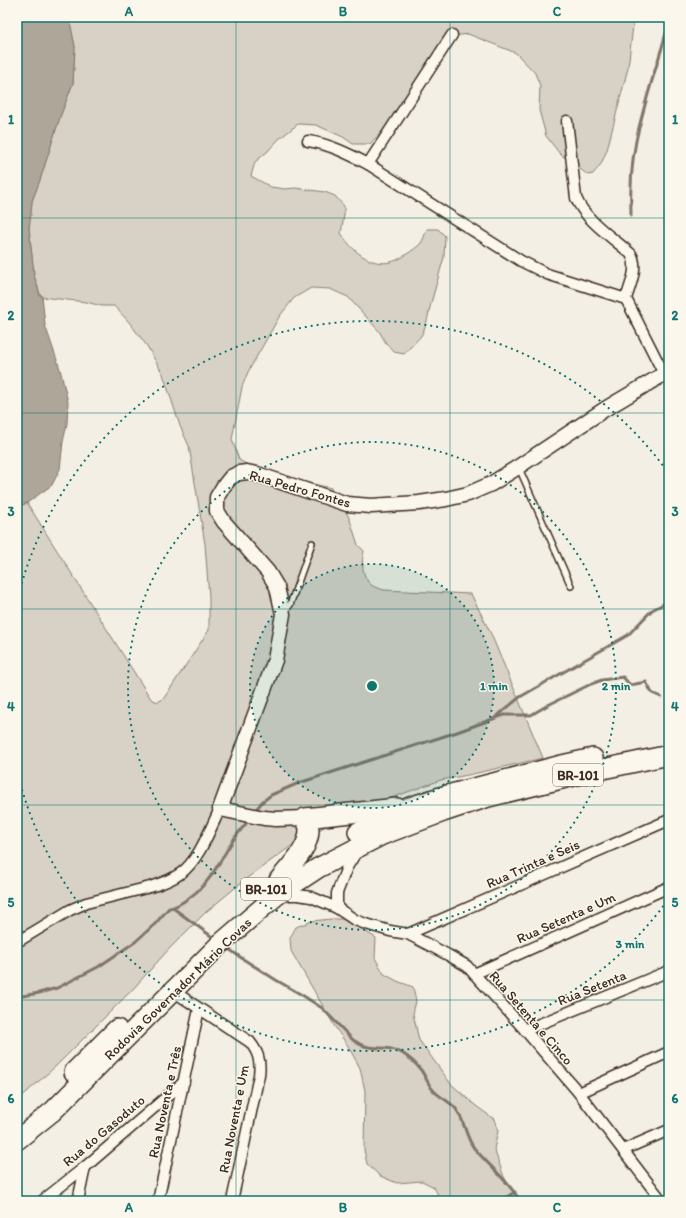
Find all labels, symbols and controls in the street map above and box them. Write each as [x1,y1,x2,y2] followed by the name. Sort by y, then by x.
[124,4,134,19] text: A
[339,4,348,19] text: B
[553,4,562,19] text: C
[8,112,14,127] text: 1
[672,112,678,127] text: 1
[8,308,15,323] text: 2
[672,308,679,323] text: 2
[247,466,353,512] street label: Rua Pedro Fontes
[7,504,15,519] text: 3
[671,504,679,519] text: 3
[365,679,379,693] centre of rings
[480,679,509,693] text: 1 min
[602,679,631,693] text: 2 min
[7,699,15,714] text: 4
[671,699,679,714] text: 4
[553,764,603,786] road number: BR-101
[484,836,582,892] street label: Rua Trinta e Seis
[241,878,291,900] road number: BR-101
[514,888,618,947] street label: Rua Setenta e Um
[8,895,15,910] text: 5
[672,895,679,910] text: 5
[101,914,255,1064] street label: Rodovia Governador Mário Covas
[616,937,645,951] text: 3 min
[485,967,577,1069] street label: Rua Setenta e Cinco
[555,967,629,1009] street label: Rua Setenta
[145,1045,185,1159] street label: Rua Noventa e Três
[215,1063,253,1174] street label: Rua Noventa e Um
[8,1091,15,1106] text: 6
[672,1091,679,1106] text: 6
[59,1092,149,1170] street label: Rua do Gasoduto
[124,1200,134,1215] text: A
[339,1200,348,1215] text: B
[553,1200,562,1215] text: C

